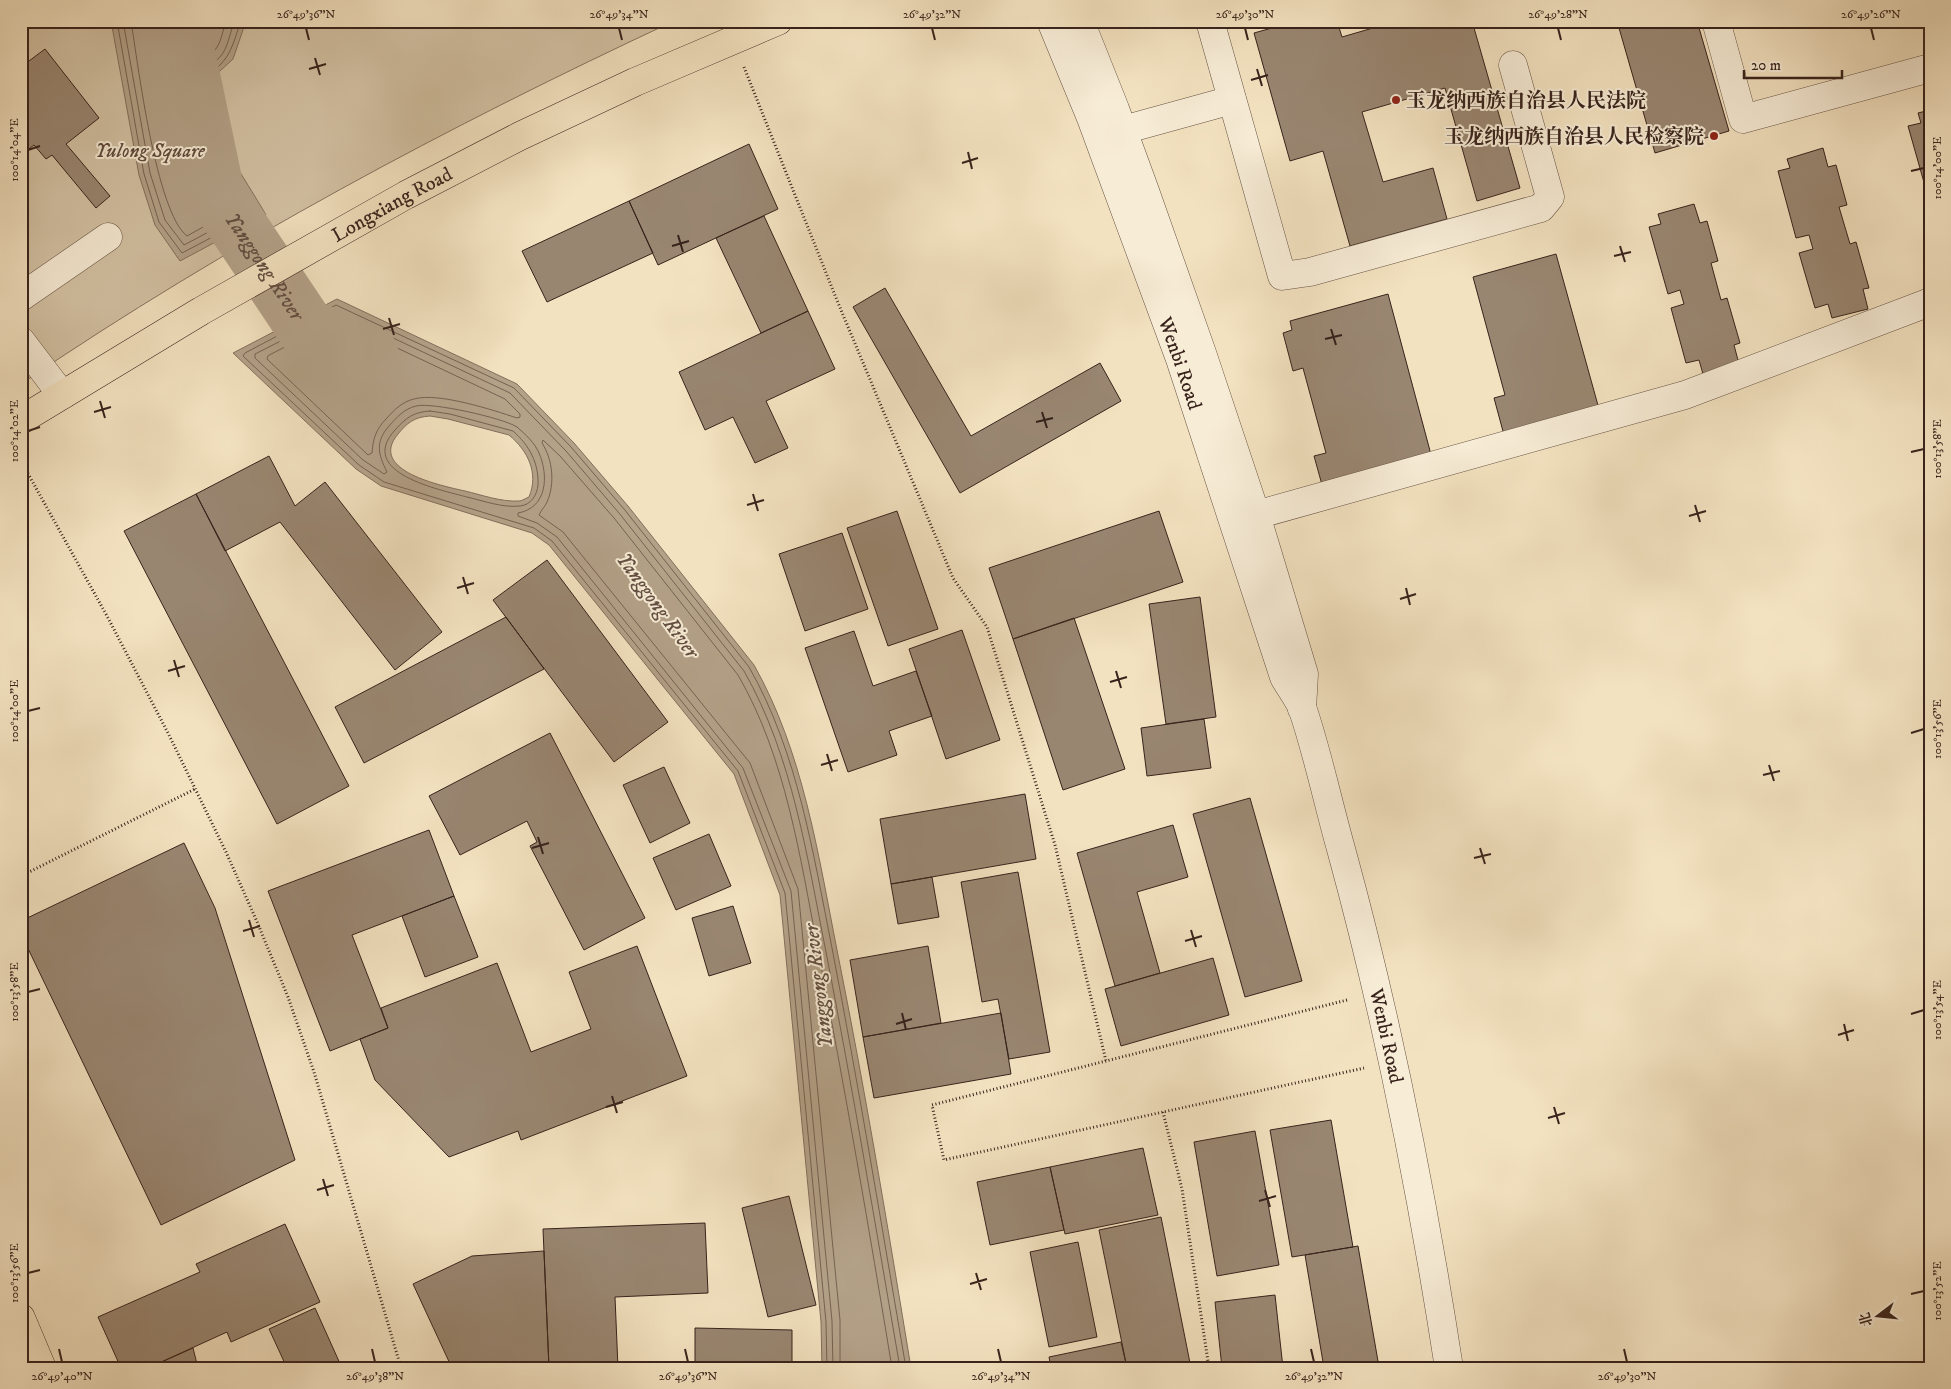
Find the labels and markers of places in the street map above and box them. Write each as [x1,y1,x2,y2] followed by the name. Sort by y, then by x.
[1406,89,1646,114] place label: 玉龙纳西族自治县人民法院
[1390,94,1402,106] marker: 玉龙纳西族自治县人民法院
[1444,125,1704,150] place label: 玉龙纳西族自治县人民检察院
[1708,130,1720,142] marker: 玉龙纳西族自治县人民检察院

